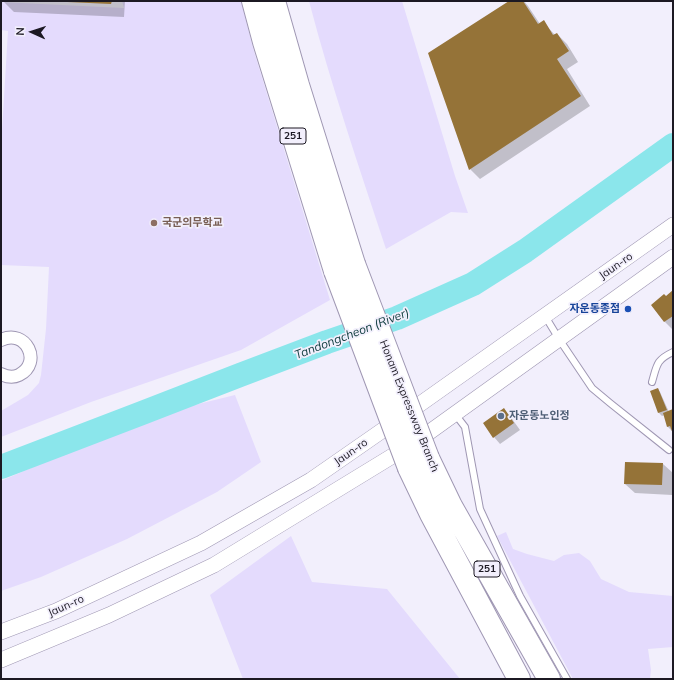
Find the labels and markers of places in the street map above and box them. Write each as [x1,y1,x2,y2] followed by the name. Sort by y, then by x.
[162,216,223,230] place label: 국군의무학교
[149,218,159,228] marker: 국군의무학교
[569,302,620,316] place label: 자운동종점
[623,304,633,314] marker: 자운동종점
[509,409,570,423] place label: 자운동노인정
[496,411,506,421] marker: 자운동노인정

